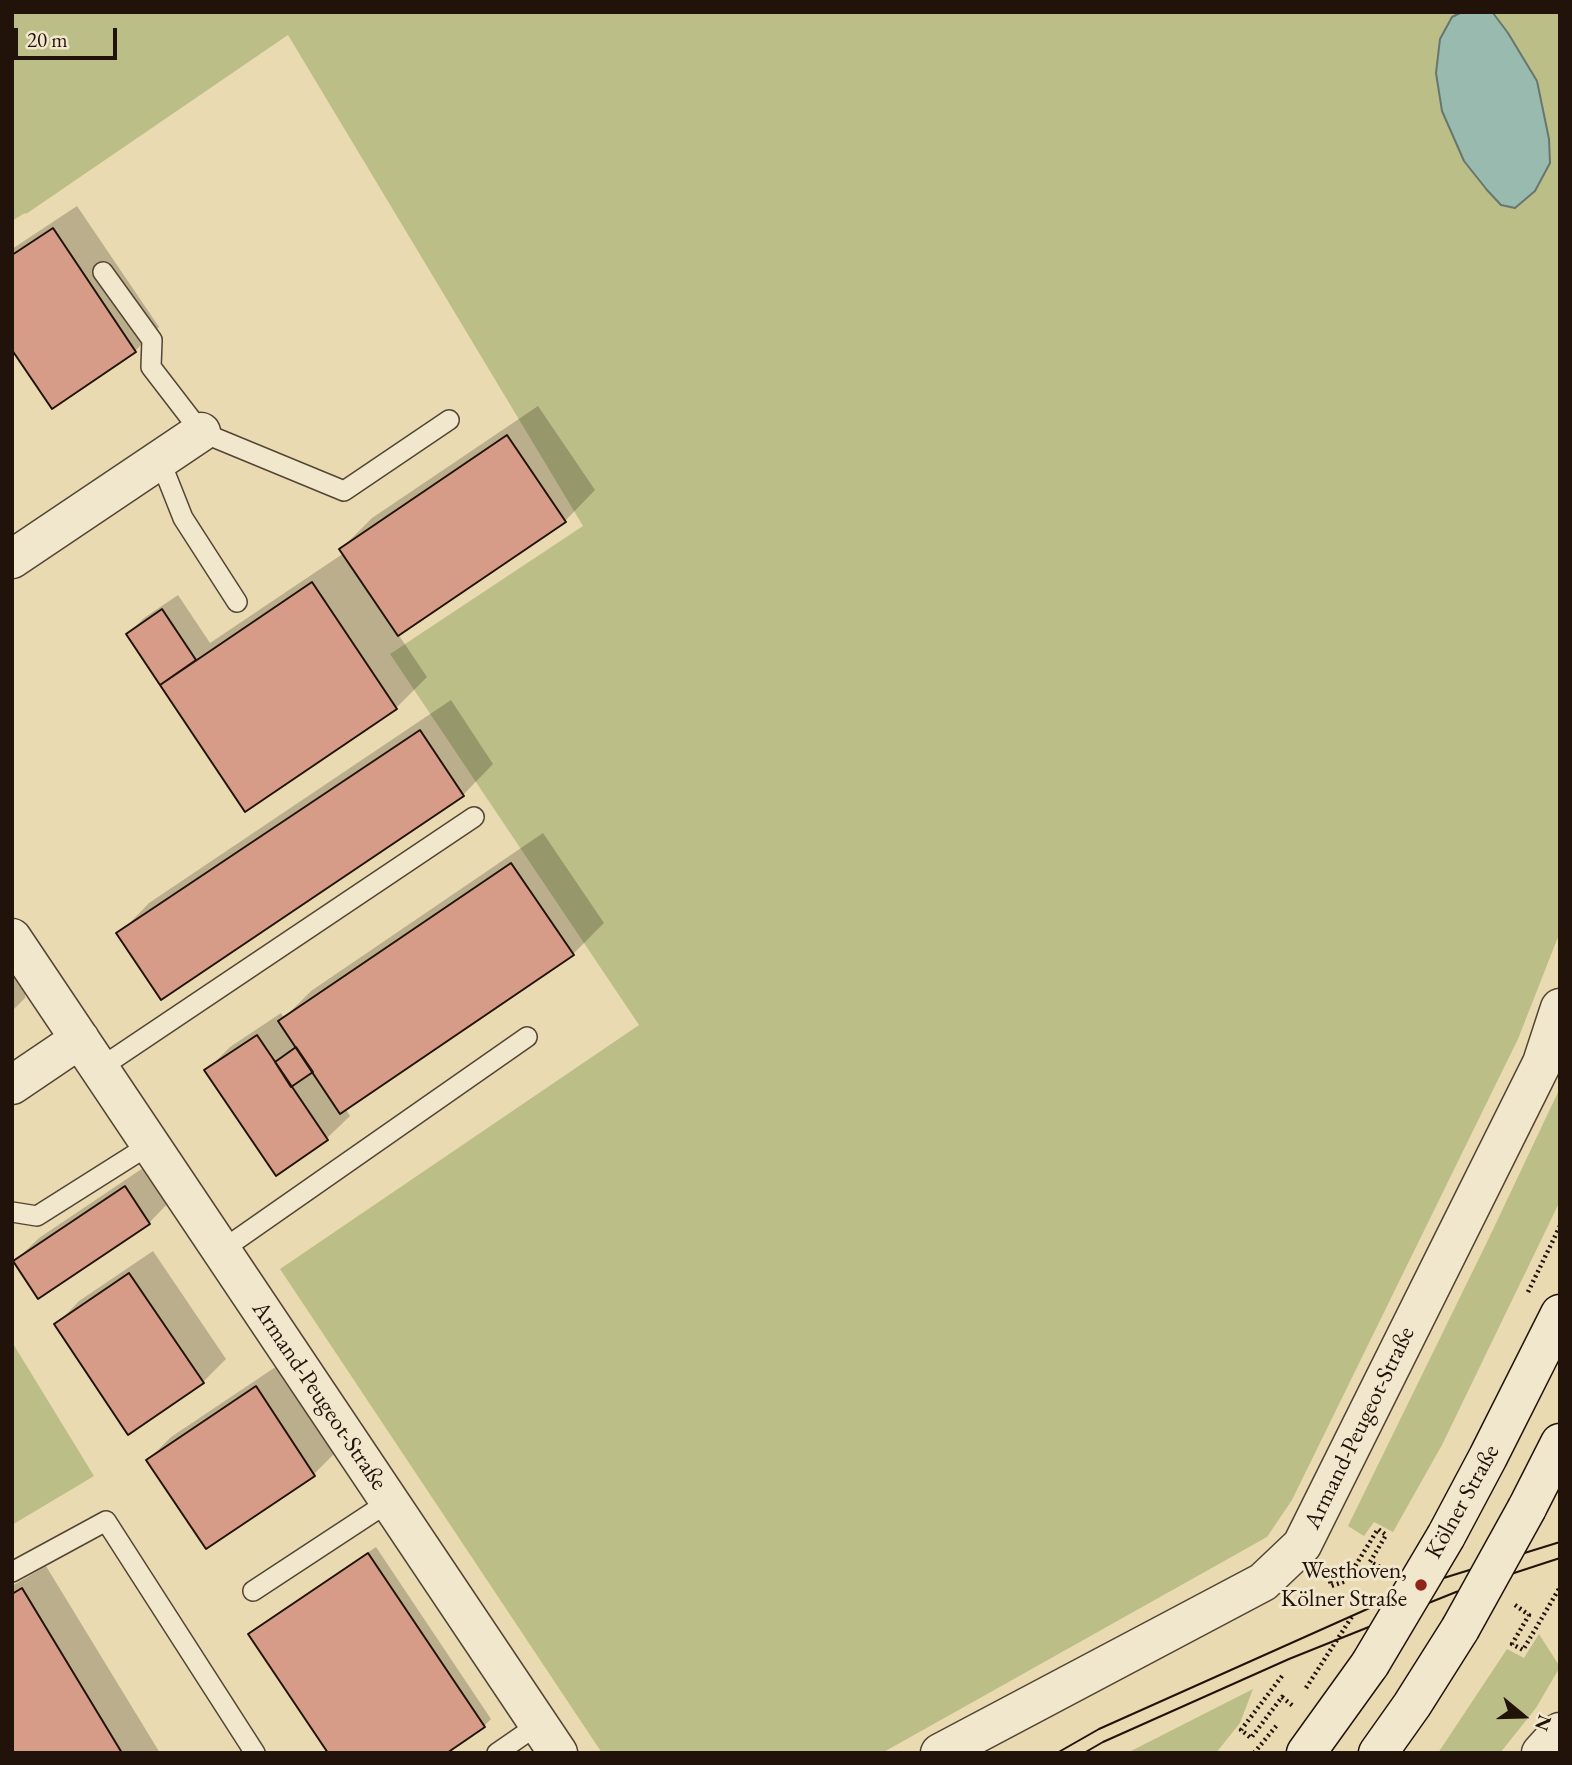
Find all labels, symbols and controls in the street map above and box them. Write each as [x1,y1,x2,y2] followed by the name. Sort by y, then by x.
[18,14,121,58] scale bar
[27,26,68,53] text: 20 m
[245,1296,393,1496] street label: Armand-Peugeot-Straße
[1298,1322,1422,1534] street label: Armand-Peugeot-Straße
[1420,1440,1506,1564] street label: Kölner Straße
[1281,1557,1407,1613] place label: Westhoven, Kölner Straße
[1413,1577,1429,1593] marker: Westhoven, Kölner Straße
[1488,1681,1558,1751] north arrow
[1529,1712,1558,1734] text: N

